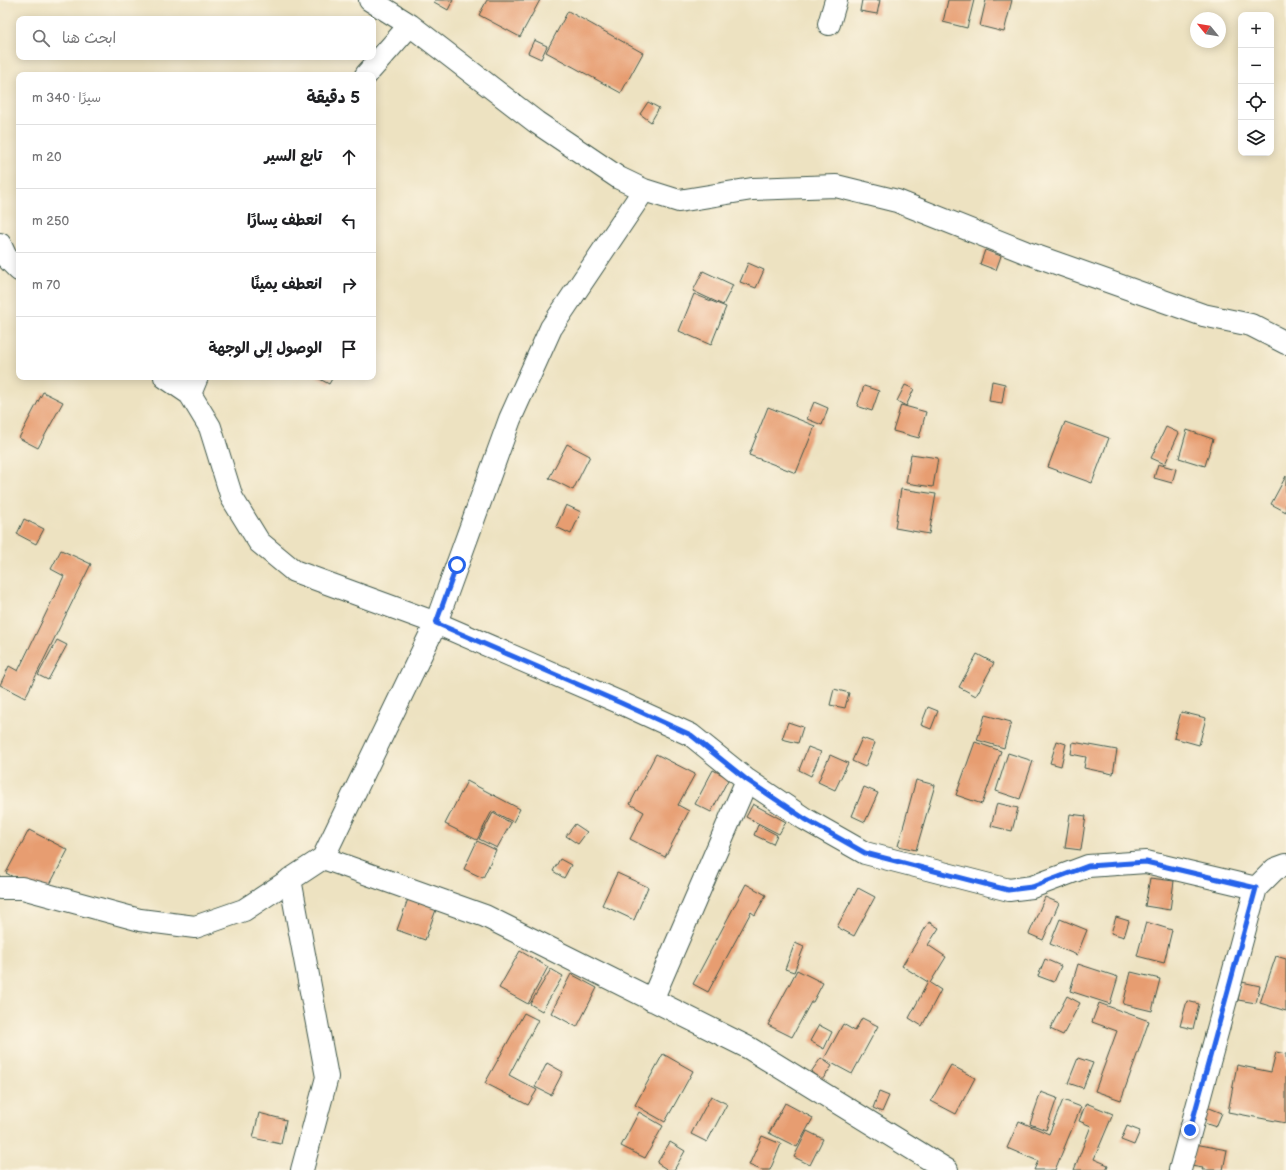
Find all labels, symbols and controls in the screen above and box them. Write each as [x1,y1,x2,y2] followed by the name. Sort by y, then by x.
[1190,12,1226,48] north arrow
[1238,12,1274,156] map controls
[1238,12,1274,48] button: +
[16,16,376,60] search box
[30,27,52,49] icon: search
[62,29,116,48] text: ابحث هنا
[1238,48,1274,84] button: −
[1238,84,1274,120] button: locate
[306,88,360,108] text: 5 دقيقة
[32,90,101,106] text: سيرًا · 340 m
[1238,120,1274,156] button: layers
[338,146,360,168] icon: ahead
[264,147,322,166] text: تابع السير
[32,149,62,165] text: 20 m
[338,210,360,232] icon: left
[247,211,322,230] text: انعطف يسارًا
[32,213,69,229] text: 250 m
[338,274,360,296] icon: right
[251,275,322,294] text: انعطف يمينًا
[32,277,60,293] text: 70 m
[338,338,360,360] icon: arrive
[208,339,322,358] text: الوصول إلى الوجهة
[448,556,466,574] route start
[1181,1121,1199,1139] route end

